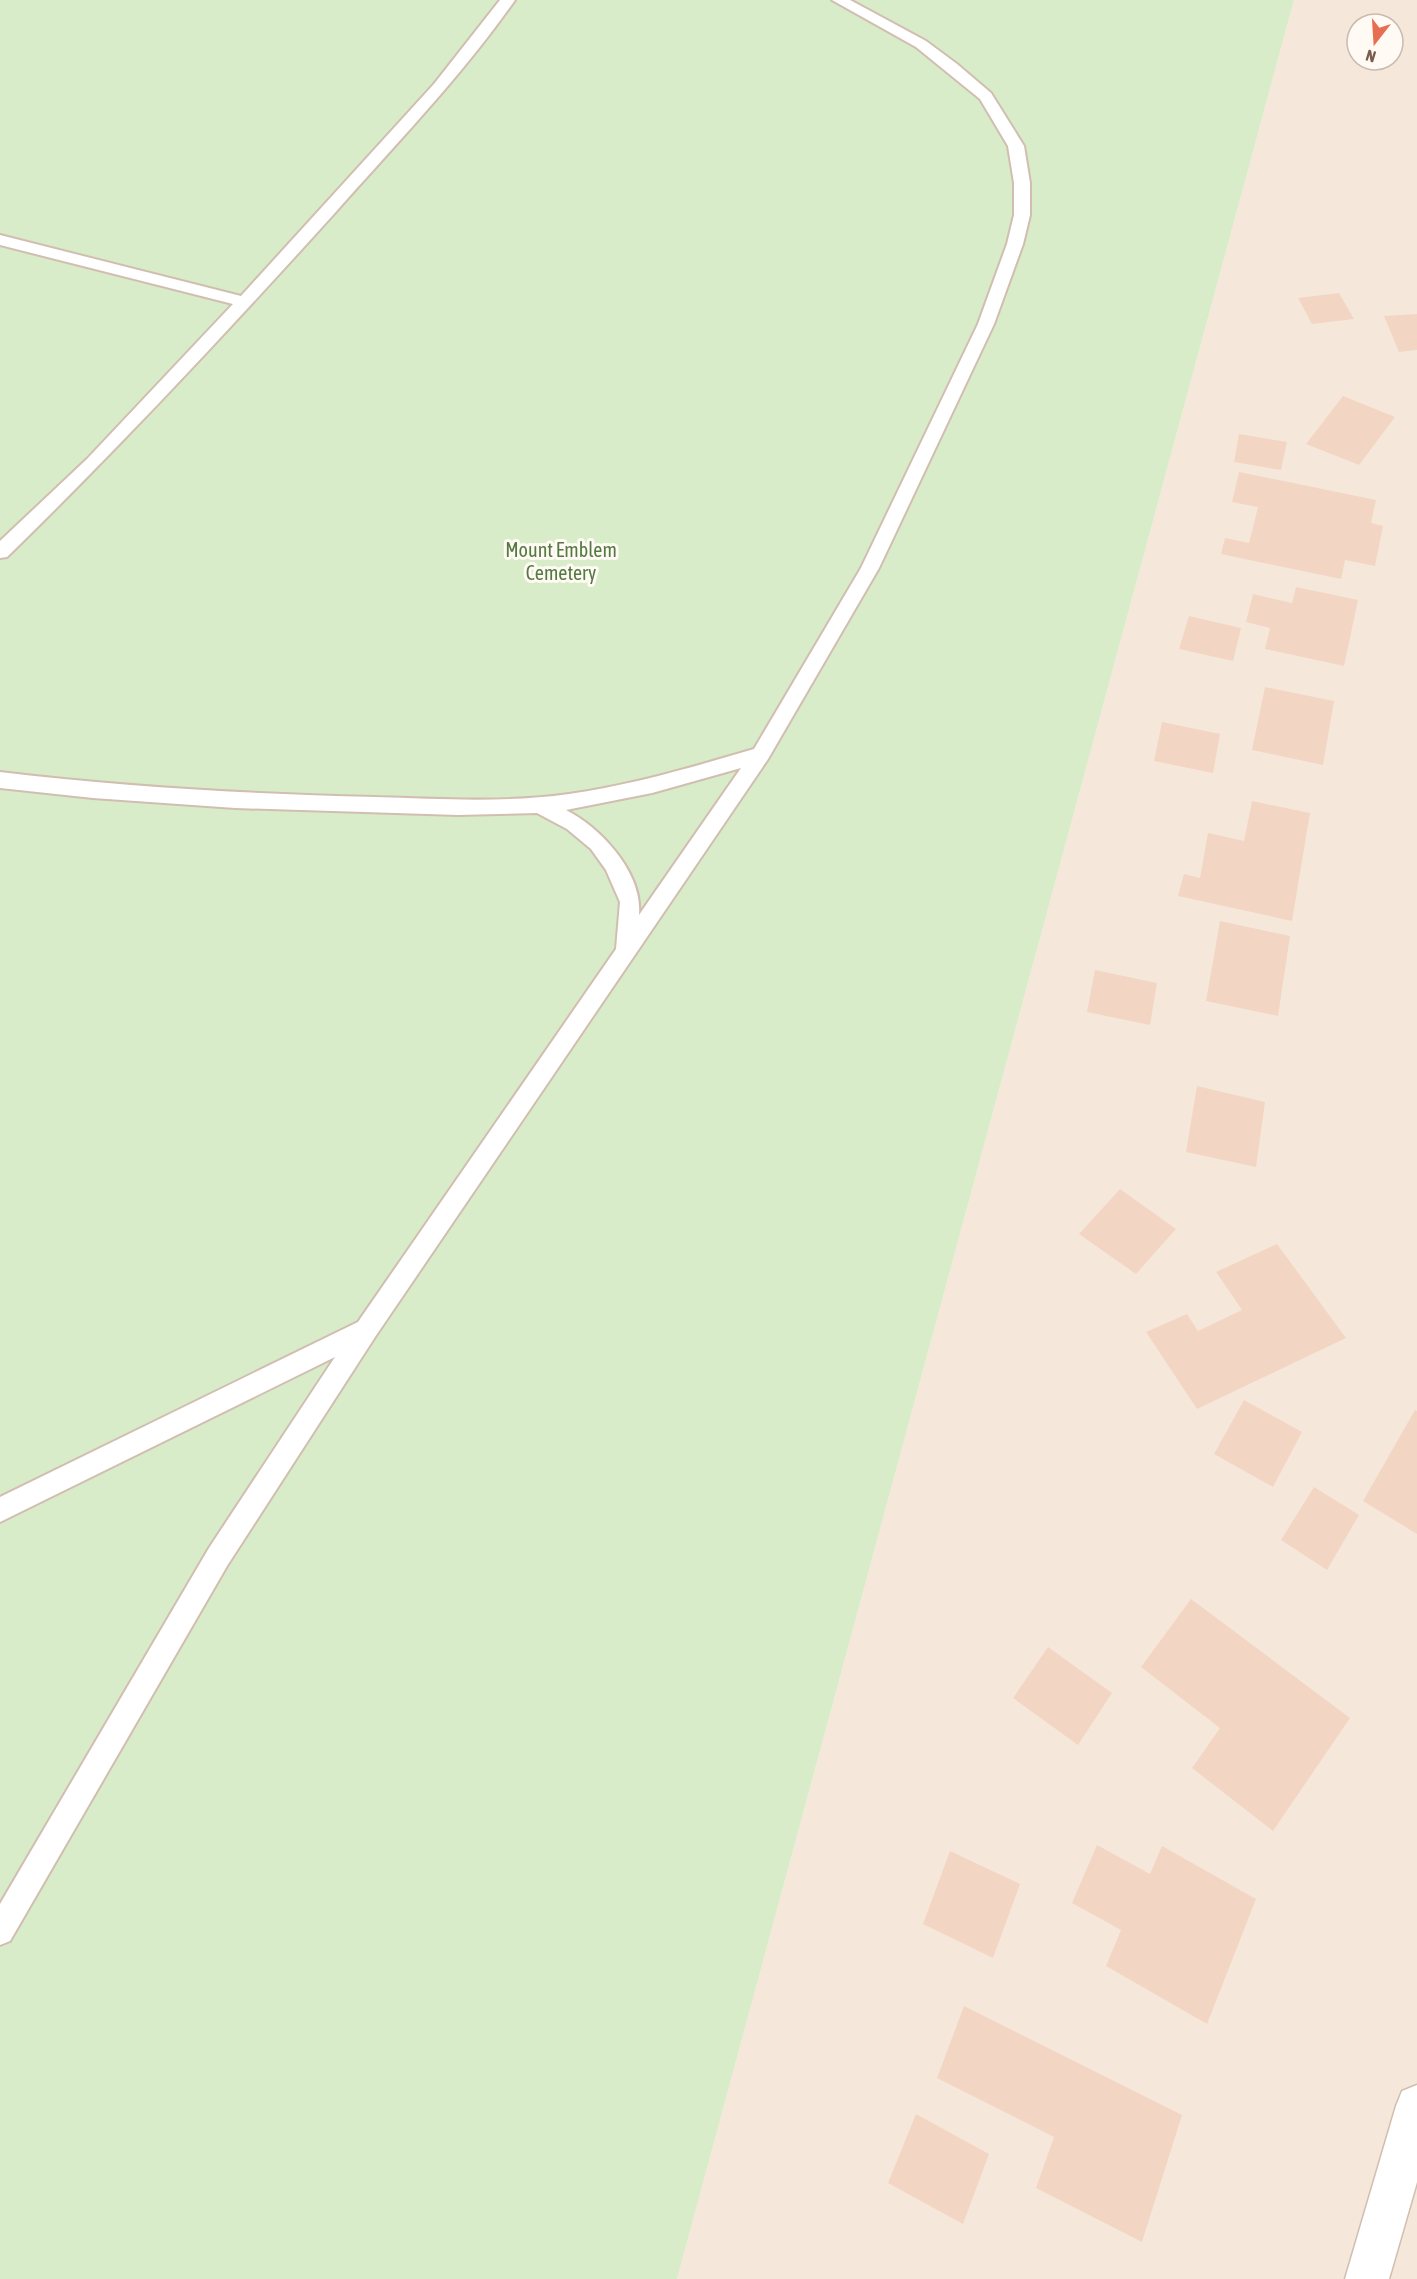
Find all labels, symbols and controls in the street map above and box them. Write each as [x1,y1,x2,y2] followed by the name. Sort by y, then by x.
[1345,12,1405,72] north arrow
[1363,46,1378,66] text: N
[505,538,617,584] park label: Mount Emblem Cemetery

